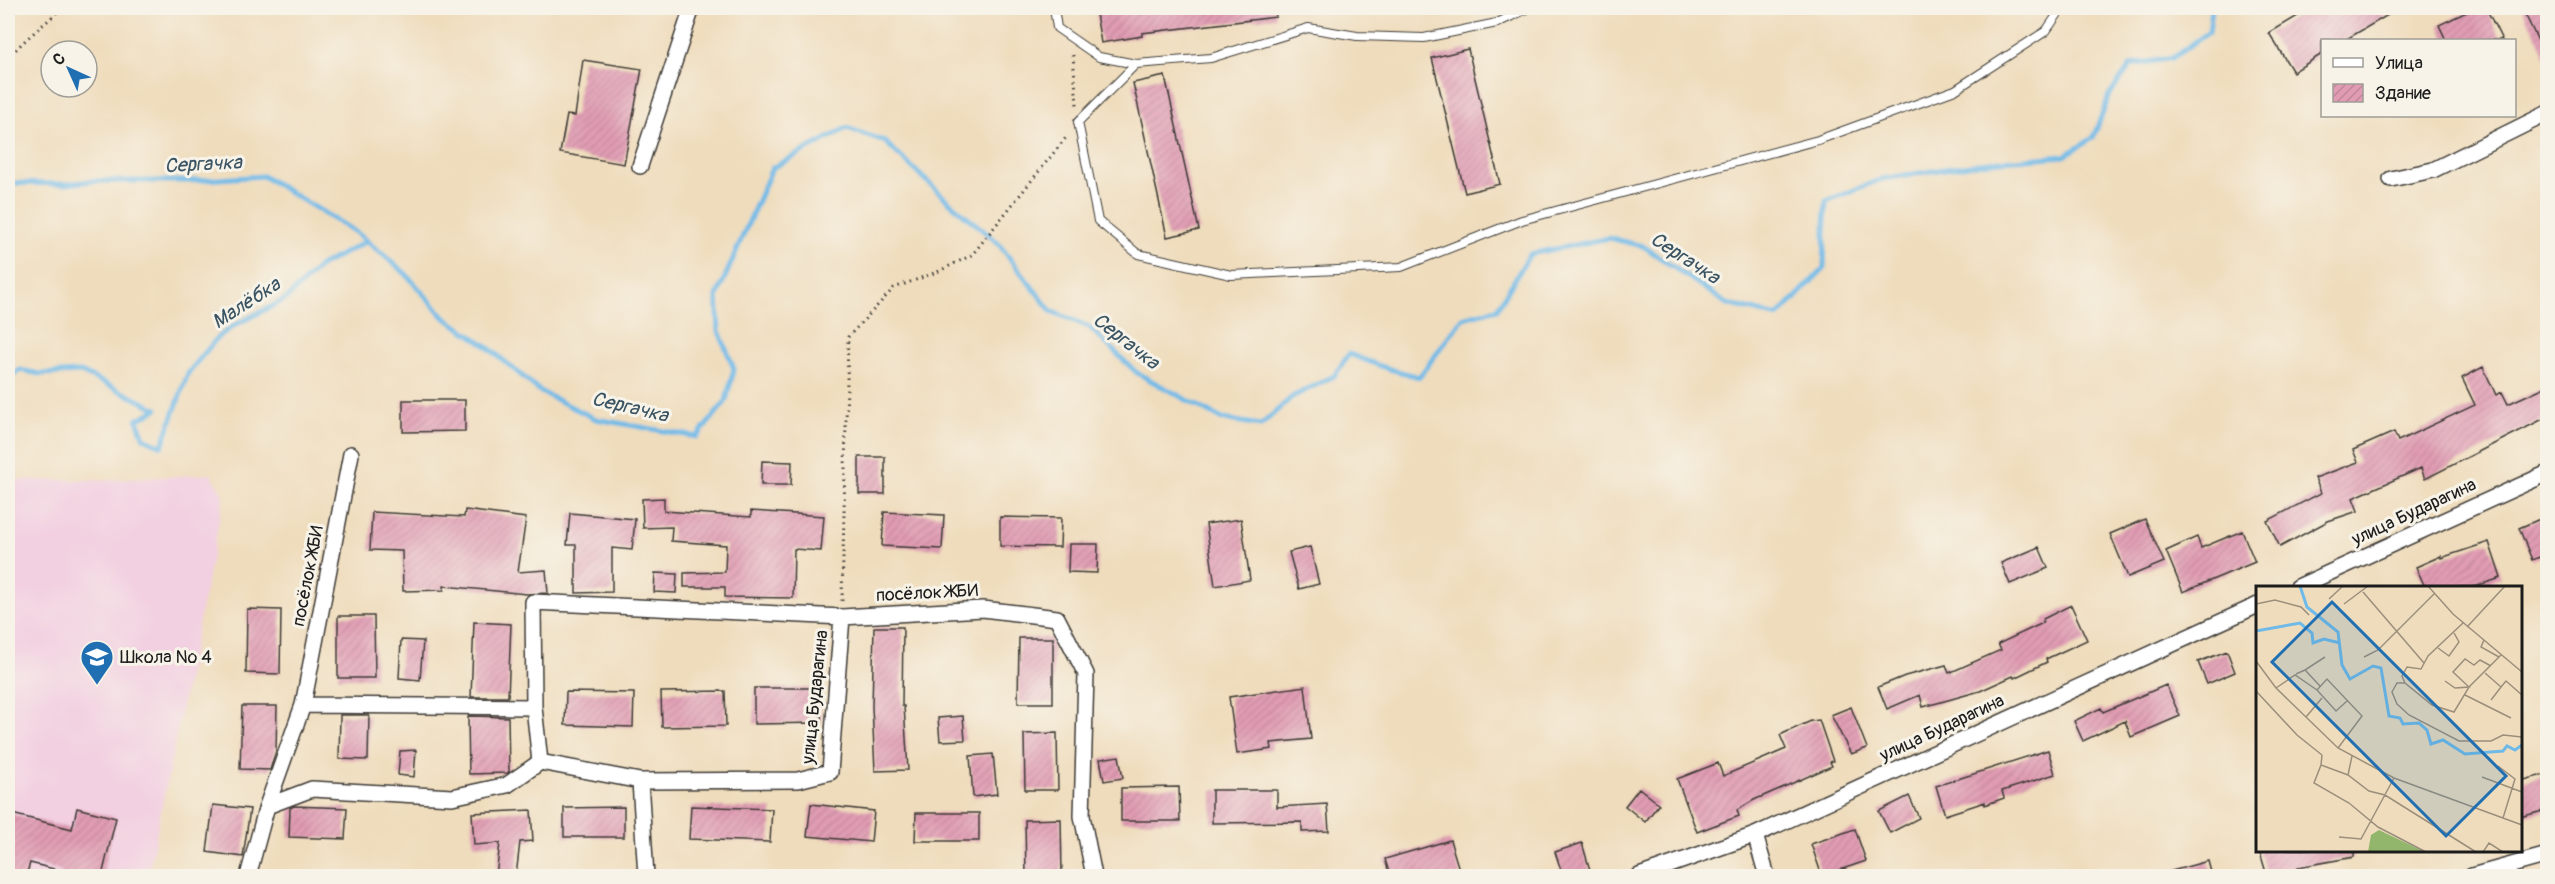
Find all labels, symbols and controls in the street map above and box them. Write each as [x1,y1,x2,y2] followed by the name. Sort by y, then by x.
[39,39,99,99] north arrow
[2321,39,2516,117] legend
[49,48,70,70] text: С
[2375,52,2423,75] text: Улица
[2375,82,2431,105] text: Здание
[164,149,244,179] water label: Сергачка
[1646,226,1726,291] water label: Сергачка
[207,271,286,334] water label: Малёбка
[1088,307,1166,376] water label: Сергачка
[589,386,672,428] water label: Сергачка
[2347,473,2480,551] street label: улица Бударагина
[287,523,329,628] street label: посёлок ЖБИ
[875,579,979,607] street label: посёлок ЖБИ
[2256,586,2522,851] inset map
[796,629,833,766] street label: улица Бударагина
[79,639,115,686] school or university icon: Школа № 4
[120,646,212,669] place label: Школа № 4
[1875,689,2008,767] street label: улица Бударагина

